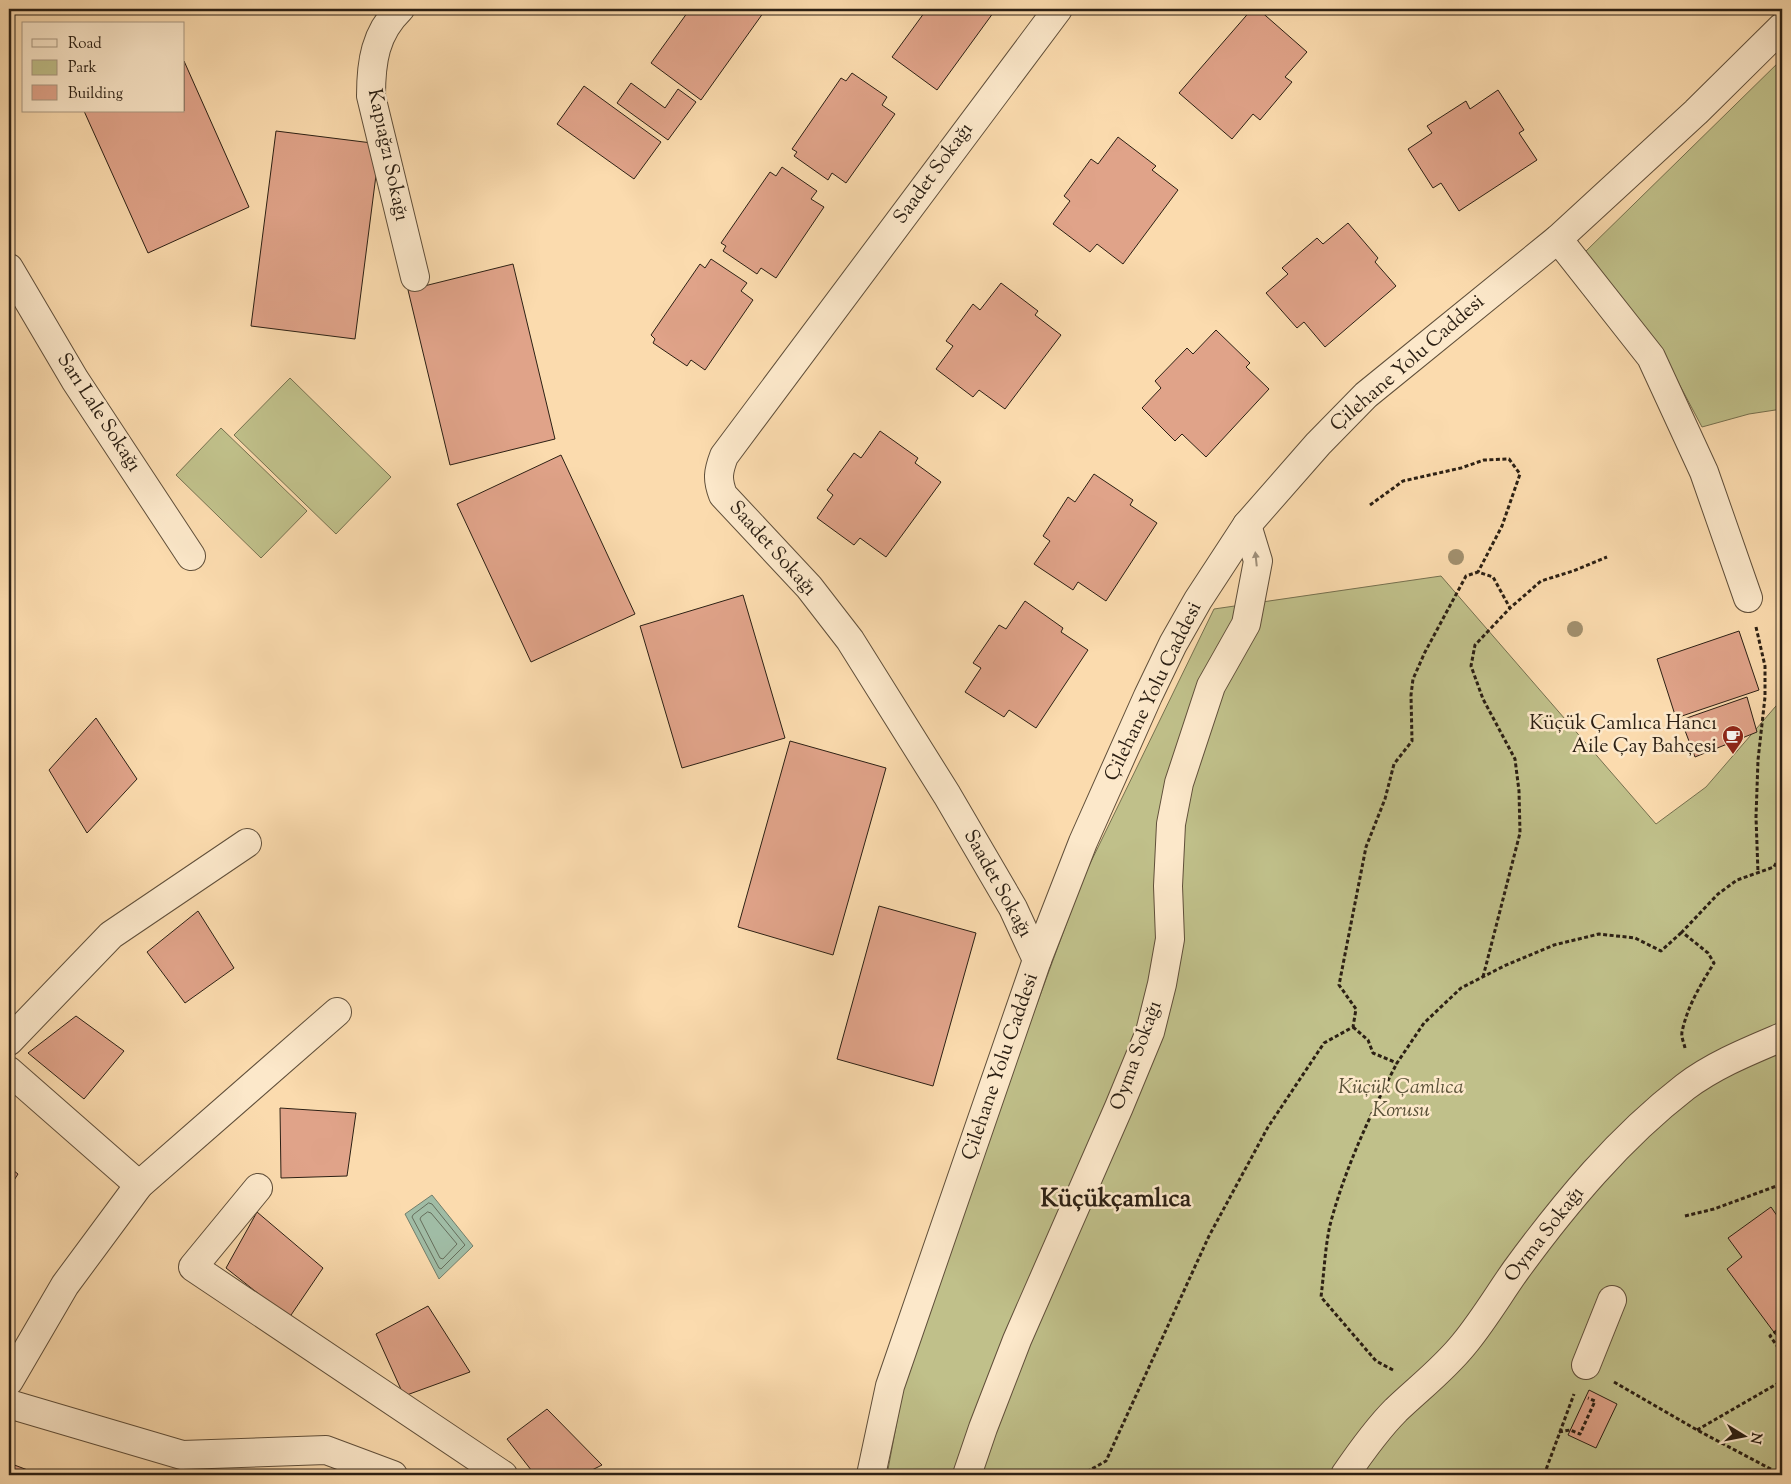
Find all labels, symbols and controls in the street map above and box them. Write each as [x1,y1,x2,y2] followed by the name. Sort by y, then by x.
[22,22,185,112] legend
[68,34,102,55] text: Road
[68,58,97,79] text: Park
[68,84,123,105] text: Building
[359,86,415,224] street label: Kapıağzı Sokağı
[887,117,981,231] street label: Saadet Sokağı
[1324,288,1492,439] street label: Çilehane Yolu Caddesi
[49,348,148,478] street label: Sarı Lale Sokağı
[721,495,823,603] street label: Saadet Sokağı
[1252,551,1260,567] one-way arrow
[1098,597,1210,787] street label: Çilehane Yolu Caddesi
[1529,710,1717,762] place label: Küçük Çamlıca Hancı Aile Çay Bahçesi
[1721,724,1745,755] cafe icon: Küçük Çamlıca Hancı Aile Çay Bahçesi
[955,825,1039,944] street label: Saadet Sokağı
[955,969,1047,1165] street label: Çilehane Yolu Caddesi
[1104,997,1170,1115] street label: Oyma Sokağı
[1338,1074,1464,1126] park label: Küçük Çamlıca Korusu
[1498,1180,1592,1289] street label: Oyma Sokağı
[1041,1182,1192,1218] district label: Küçükçamlıca
[1718,1412,1768,1462] north arrow
[1744,1431,1766,1445] text: N

